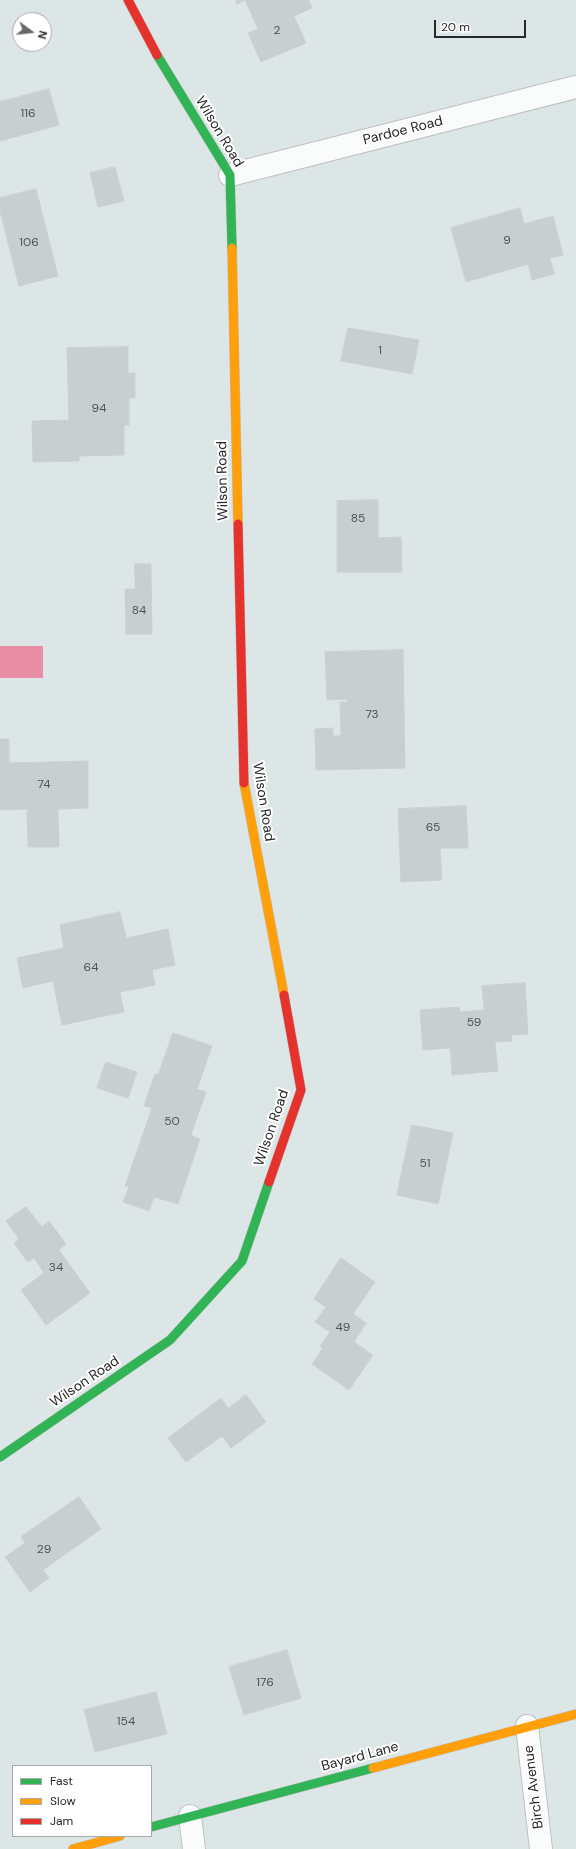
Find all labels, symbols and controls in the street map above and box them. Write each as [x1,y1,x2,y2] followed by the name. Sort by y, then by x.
[12,12,52,52] north arrow
[436,12,528,38] scale bar
[441,19,470,35] text: 20 m
[274,24,280,38] house number: 2
[35,29,50,41] text: N
[191,94,247,170] street label: Wilson Road
[20,107,36,121] house number: 116
[361,113,445,149] street label: Pardoe Road
[503,234,511,248] house number: 9
[19,236,39,250] house number: 106
[378,344,382,358] house number: 1
[92,402,106,416] house number: 94
[214,441,232,521] street label: Wilson Road
[351,512,365,526] house number: 85
[132,604,146,618] house number: 84
[365,708,379,722] house number: 73
[248,761,278,843] street label: Wilson Road
[38,778,50,792] house number: 74
[426,821,440,835] house number: 65
[84,961,98,975] house number: 64
[467,1016,481,1030] house number: 59
[251,1088,293,1168] street label: Wilson Road
[164,1115,180,1129] house number: 50
[419,1157,431,1171] house number: 51
[49,1261,63,1275] house number: 34
[336,1321,350,1335] house number: 49
[47,1353,123,1411] street label: Wilson Road
[37,1543,51,1557] house number: 29
[256,1676,274,1690] house number: 176
[117,1715,135,1729] house number: 154
[320,1739,400,1775] street label: Bayard Lane
[521,1744,547,1830] street label: Birch Avenue
[12,1765,152,1837] legend
[50,1773,73,1789] text: Fast
[50,1793,76,1809] text: Slow
[50,1813,73,1829] text: Jam

